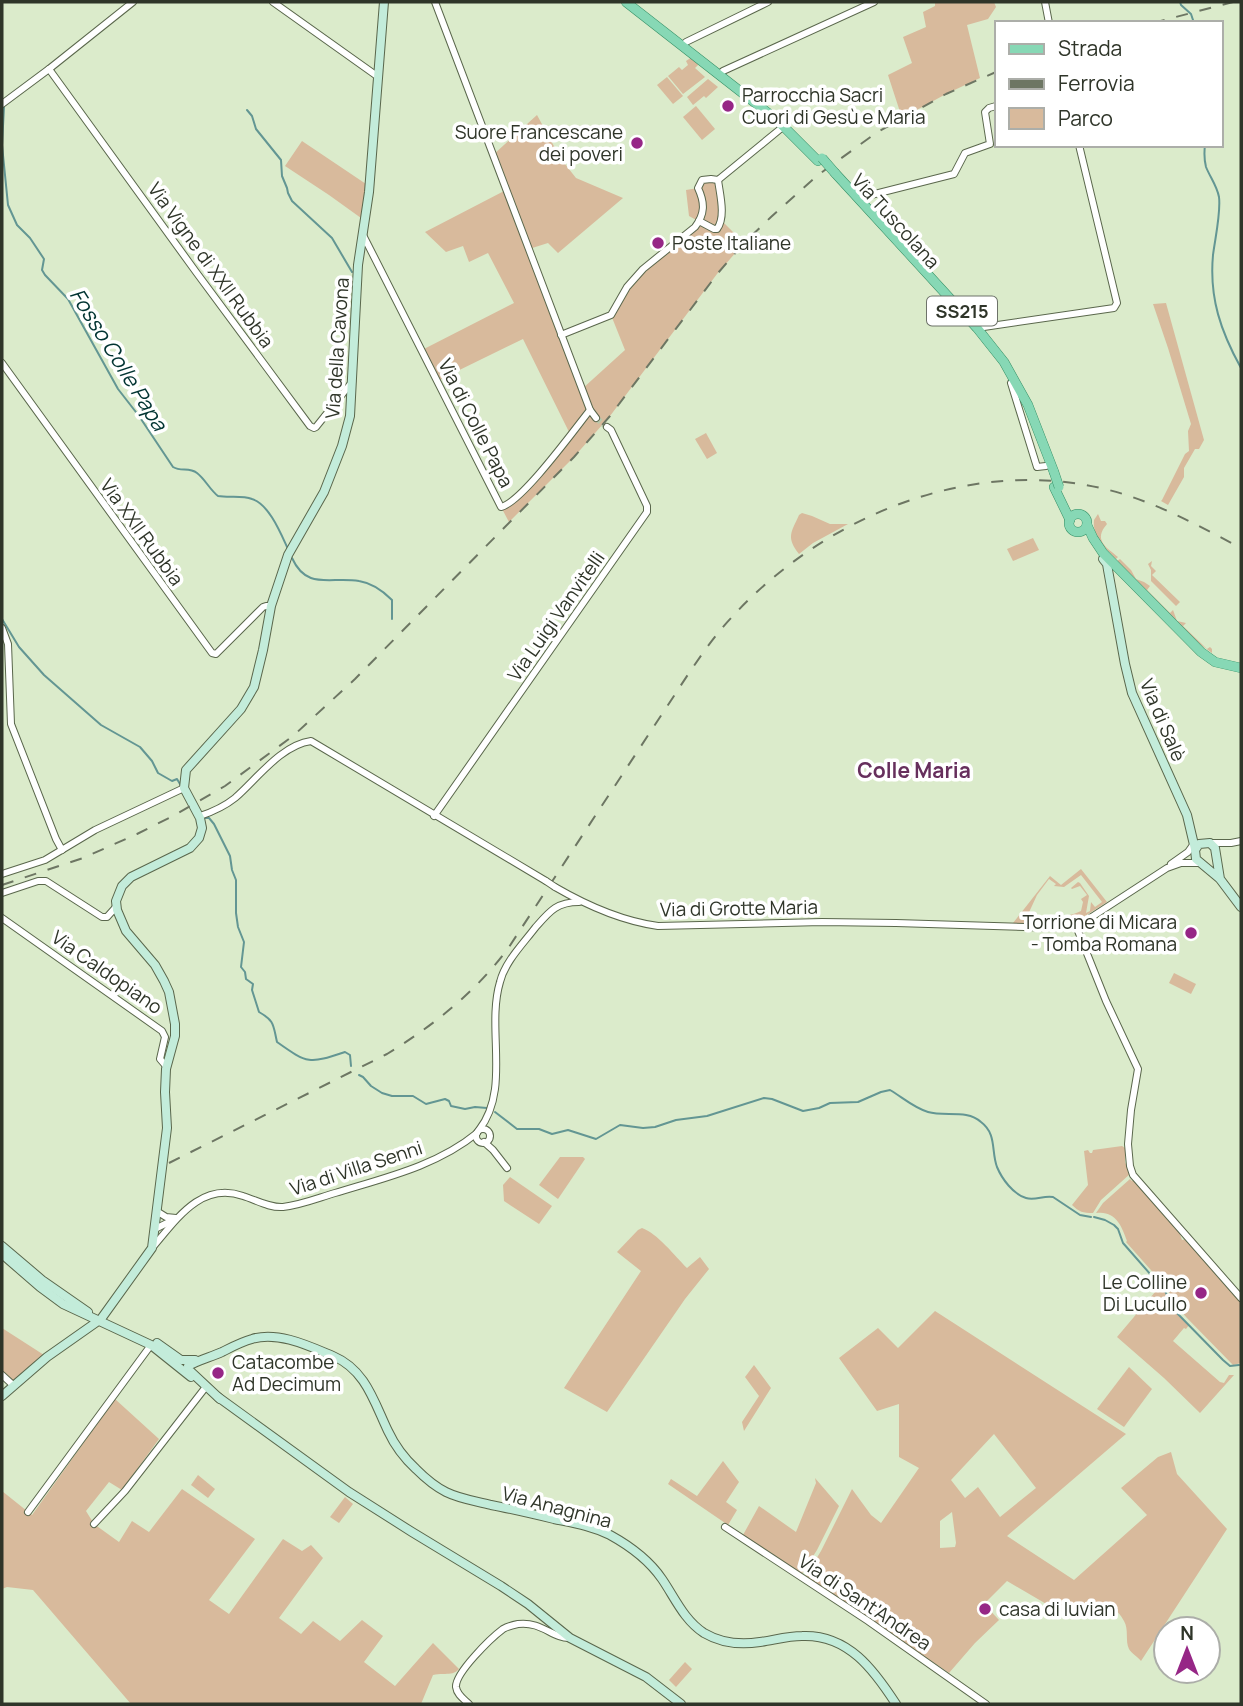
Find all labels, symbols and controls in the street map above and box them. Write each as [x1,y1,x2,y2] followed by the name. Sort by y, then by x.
[995,21,1222,147] legend
[1058,34,1122,62] text: Strada
[1058,69,1135,97] text: Ferrovia
[742,82,926,130] place label: Parrocchia Sacri Cuori di Gesù e Maria
[720,98,736,114] marker: Parrocchia Sacri Cuori di Gesù e Maria
[1058,104,1113,132] text: Parco
[455,119,623,167] place label: Suore Francescane dei poveri
[629,135,645,151] marker: Suore Francescane dei poveri
[846,168,946,274] street label: Via Tuscolana
[142,177,280,353] street label: Via Vigne di XXII Rubbia
[672,230,791,256] place label: Poste Italiane
[650,235,666,251] marker: Poste Italiane
[319,276,355,420] street label: Via della Cavona
[64,282,175,437] water label: Fosso Colle Papa
[927,296,997,326] road number: SS215
[432,354,520,492] street label: Via di Colle Papa
[94,473,190,591] street label: Via XXII Rubbia
[501,546,611,686] street label: Via Luigi Vanvitelli
[1134,675,1192,765] street label: Via di Salè
[857,756,971,784] district label: Colle Maria
[660,894,818,922] street label: Via di Grotte Maria
[1023,909,1177,957] place label: Torrione di Micara - Tomba Romana
[46,924,168,1020] street label: Via Caldopiano
[1183,925,1199,941] marker: Torrione di Micara - Tomba Romana
[287,1134,425,1202] street label: Via di Villa Senni
[1102,1269,1187,1317] place label: Le Colline Di Lucullo
[1193,1285,1209,1301] marker: Le Colline Di Lucullo
[232,1349,341,1397] place label: Catacombe Ad Decimum
[210,1365,226,1381] marker: Catacombe Ad Decimum
[499,1480,615,1534] street label: Via Anagnina
[793,1548,937,1656] street label: Via di Sant'Andrea
[999,1596,1115,1622] place label: casa di luvian
[977,1601,993,1617] marker: casa di luvian
[1152,1615,1222,1685] north arrow
[1180,1620,1194,1646] text: N

